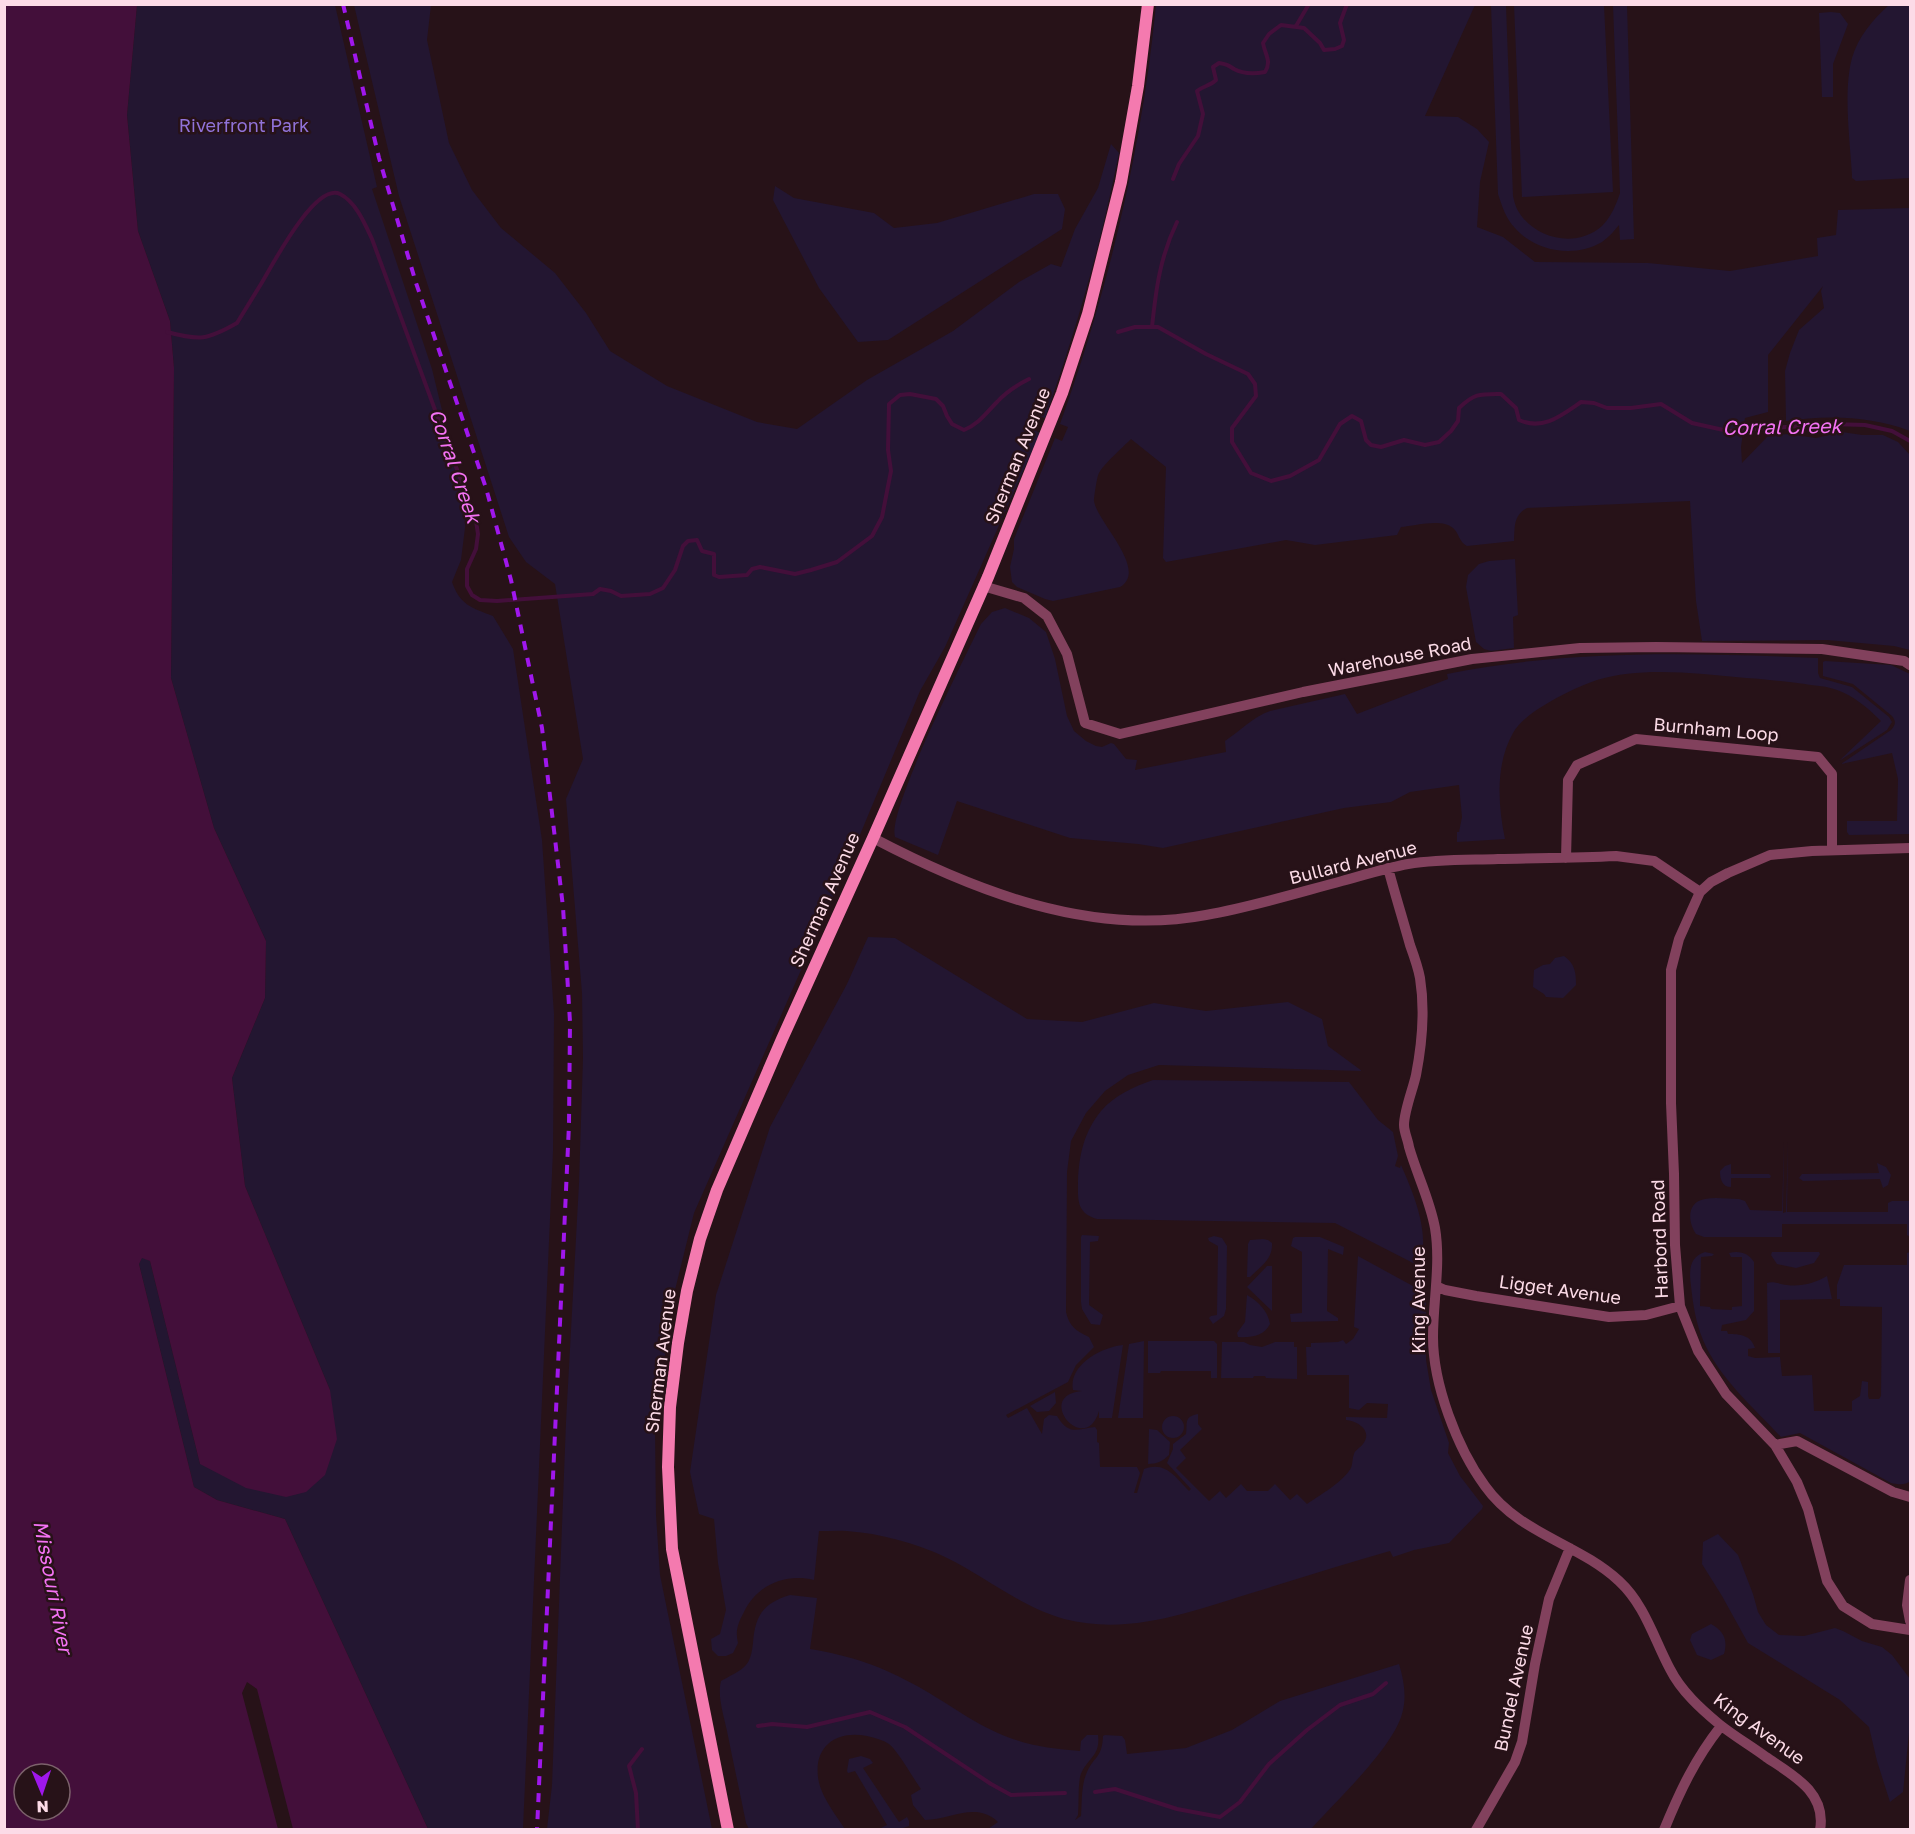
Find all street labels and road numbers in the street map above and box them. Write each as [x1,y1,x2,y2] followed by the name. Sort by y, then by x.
[980,384,1054,527] street label: Sherman Avenue
[1326,631,1473,681] street label: Warehouse Road
[1653,713,1780,745] street label: Burnham Loop
[784,829,864,970] street label: Sherman Avenue
[1287,836,1419,888] street label: Bullard Avenue
[1646,1179,1672,1299] street label: Harbord Road
[1407,1246,1429,1354] street label: King Avenue
[1498,1270,1623,1308] street label: Ligget Avenue
[640,1287,680,1434] street label: Sherman Avenue
[1489,1622,1537,1753] street label: Bundel Avenue
[1710,1688,1810,1769] street label: King Avenue

